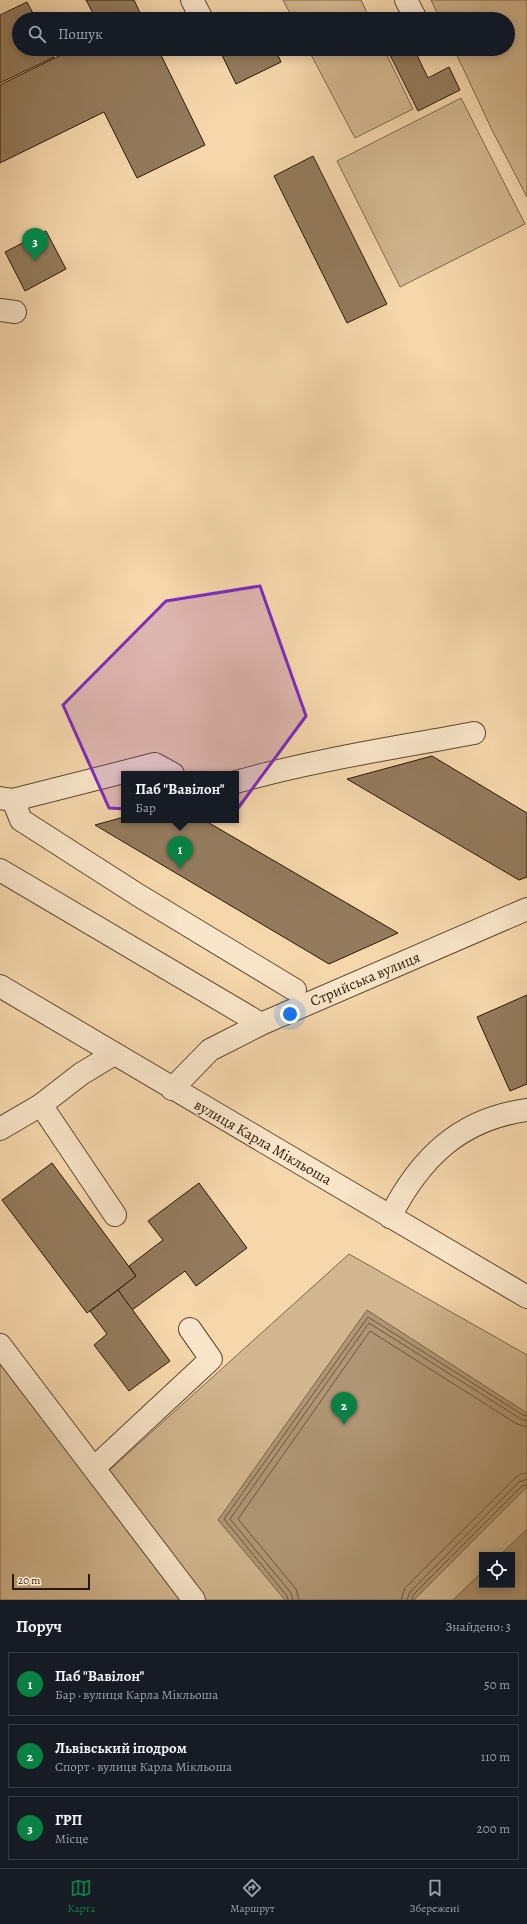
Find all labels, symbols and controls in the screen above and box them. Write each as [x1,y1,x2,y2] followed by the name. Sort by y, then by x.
[12,12,515,56] search box
[26,23,48,45] icon: search
[58,24,103,44] text: Пошук
[22,228,48,261] pin: 3
[121,771,239,823] popup
[135,779,225,799] text: Паб "Вавілон"
[135,799,156,816] text: Бар
[167,836,193,869] pin: 1
[307,947,423,1011] street label: Стрийська вулиця
[280,1004,300,1024] your location
[191,1094,335,1190] street label: вулиця Карла Мікльоша
[331,1392,357,1425] pin: 2
[479,1552,515,1588] map controls
[479,1552,515,1588] button: locate
[12,1572,90,1591] scale bar
[18,1573,40,1588] text: 20 m
[16,1615,62,1638] text: Поруч
[446,1618,511,1635] text: Знайдено: 3
[55,1666,144,1686] text: Паб "Вавілон"
[28,1676,32,1693] text: 1
[484,1676,510,1693] text: 50 m
[55,1686,218,1703] text: Бар · вулиця Карла Мікльоша
[55,1738,187,1758] text: Львівський іподром
[27,1748,33,1765] text: 2
[481,1748,510,1765] text: 110 m
[55,1758,232,1775] text: Спорт · вулиця Карла Мікльоша
[55,1810,82,1830] text: ГРП
[27,1820,33,1837] text: 3
[477,1820,510,1837] text: 200 m
[55,1830,88,1847] text: Місце
[67,1877,95,1916] tab: Карта
[230,1877,275,1916] tab: Маршрут
[410,1877,460,1916] tab: Збережені

